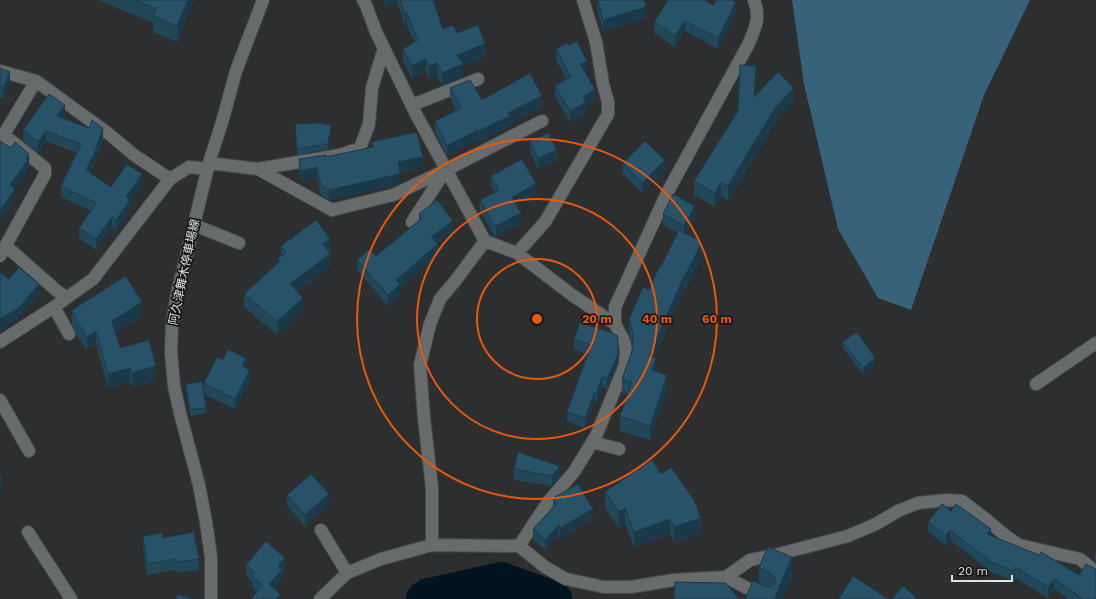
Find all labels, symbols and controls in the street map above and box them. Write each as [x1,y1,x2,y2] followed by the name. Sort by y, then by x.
[166,218,202,326] street label: 阿久津舞木停車場線
[530,312,544,326] centre of rings
[582,312,612,326] text: 20 m
[642,312,672,326] text: 40 m
[702,312,732,326] text: 60 m
[952,557,1012,583] scale bar
[958,564,988,578] text: 20 m

